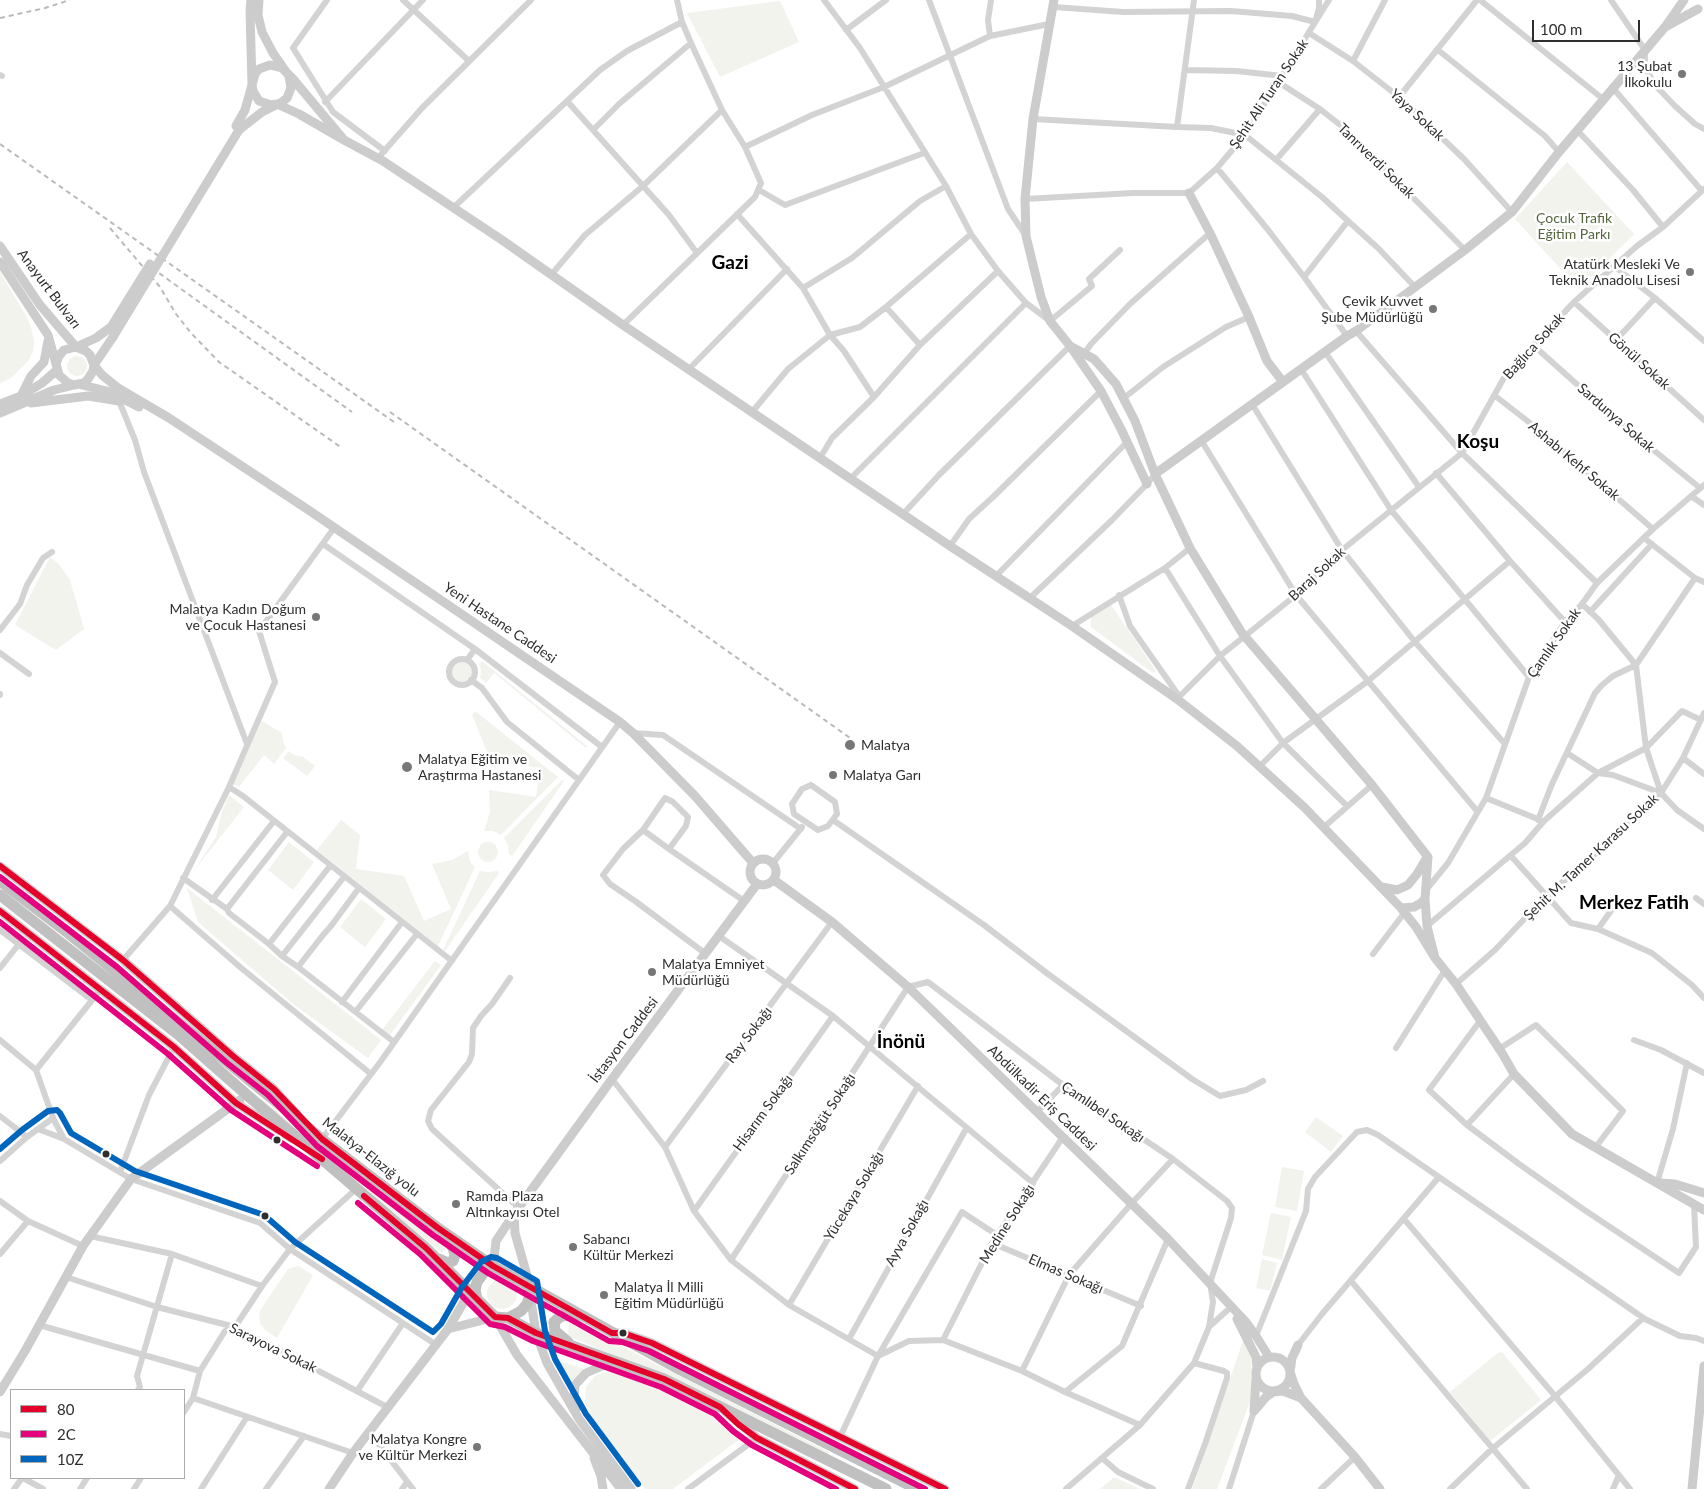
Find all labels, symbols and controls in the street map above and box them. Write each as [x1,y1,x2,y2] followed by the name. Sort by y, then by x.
[1534,10,1642,42] scale bar
[1540,20,1582,38] text: 100 m
[1226,36,1312,152] street label: Şehit Ali Turan Sokak
[1617,58,1672,90] place label: 13 Şubat İlkokulu
[1676,68,1688,80] marker: 13 Şubat İlkokulu
[1386,86,1448,144] street label: Yaya Sokak
[1334,120,1418,202] street label: Tanrıverdi Sokak
[1536,210,1612,242] park label: Çocuk Trafik Eğitim Parkı
[14,246,84,332] street label: Anayurt Bulvarı
[712,252,748,274] district label: Gazi
[1549,256,1680,288] place label: Atatürk Mesleki Ve Teknik Anadolu Lisesi
[1684,266,1696,278] marker: Atatürk Mesleki Ve Teknik Anadolu Lisesi
[1321,293,1423,326] place label: Çevik Kuvvet Şube Müdürlüğü
[1427,303,1439,315] marker: Çevik Kuvvet Şube Müdürlüğü
[1500,309,1568,383] street label: Bağlıca Sokak
[1605,329,1673,393] street label: Gönül Sokak
[1574,380,1658,456] street label: Sardunya Sokak
[1525,418,1623,504] street label: Ashabı Kehf Sokak
[1457,431,1499,453] district label: Koşu
[1285,543,1349,605] street label: Baraj Sokak
[440,579,560,667] street label: Yeni Hastane Caddesi
[170,601,306,634] place label: Malatya Kadın Doğum ve Çocuk Hastanesi
[1524,605,1584,681] street label: Çamlık Sokak
[310,611,322,623] marker: Malatya Kadın Doğum ve Çocuk Hastanesi
[861,737,910,753] place label: Malatya
[843,738,857,752] marker: Malatya
[418,751,541,784] place label: Malatya Eğitim ve Araştırma Hastanesi
[400,760,414,774] marker: Malatya Eğitim ve Araştırma Hastanesi
[843,767,921,783] place label: Malatya Garı
[827,769,839,781] marker: Malatya Garı
[1520,790,1662,924] street label: Şehit M. Tamer Karasu Sokak
[1579,892,1689,914] district label: Merkez Fatih
[662,956,765,989] place label: Malatya Emniyet Müdürlüğü
[646,966,658,978] marker: Malatya Emniyet Müdürlüğü
[586,994,662,1086] street label: İstasyon Caddesi
[722,1003,776,1067] street label: Ray Sokağı
[877,1031,925,1053] district label: İnönü
[984,1042,1100,1154] street label: Abdülkadir Eriş Caddesi
[781,1070,859,1178] street label: Salkımsöğüt Sokağı
[730,1071,796,1155] street label: Hisarım Sokağı
[1058,1078,1148,1146] street label: Çamlıbel Sokağı
[319,1114,423,1200] street label: Malatya-Elazığ yolu
[272,1135,282,1145] unlabelled marker
[821,1148,887,1244] street label: Yücekaya Sokağı
[101,1149,111,1159] unlabelled marker
[976,1181,1038,1267] street label: Medine Sokağı
[466,1188,560,1220] place label: Ramda Plaza Altınkayısı Otel
[882,1197,932,1269] street label: Ayva Sokağı
[450,1198,462,1210] marker: Ramda Plaza Altınkayısı Otel
[260,1211,270,1221] unlabelled marker
[583,1231,674,1264] place label: Sabancı Kültür Merkezi
[567,1241,579,1253] marker: Sabancı Kültür Merkezi
[1026,1251,1106,1297] street label: Elmas Sokağı
[614,1279,724,1311] place label: Malatya İl Milli Eğitim Müdürlüğü
[598,1289,610,1301] marker: Malatya İl Milli Eğitim Müdürlüğü
[227,1320,319,1376] street label: Sarayova Sokak
[618,1328,628,1338] unlabelled marker
[10,1389,185,1479] legend
[57,1400,74,1418] text: 80
[57,1425,76,1443] text: 2C
[358,1431,467,1464] place label: Malatya Kongre ve Kültür Merkezi
[471,1441,483,1453] marker: Malatya Kongre ve Kültür Merkezi
[57,1450,83,1468] text: 10Z

